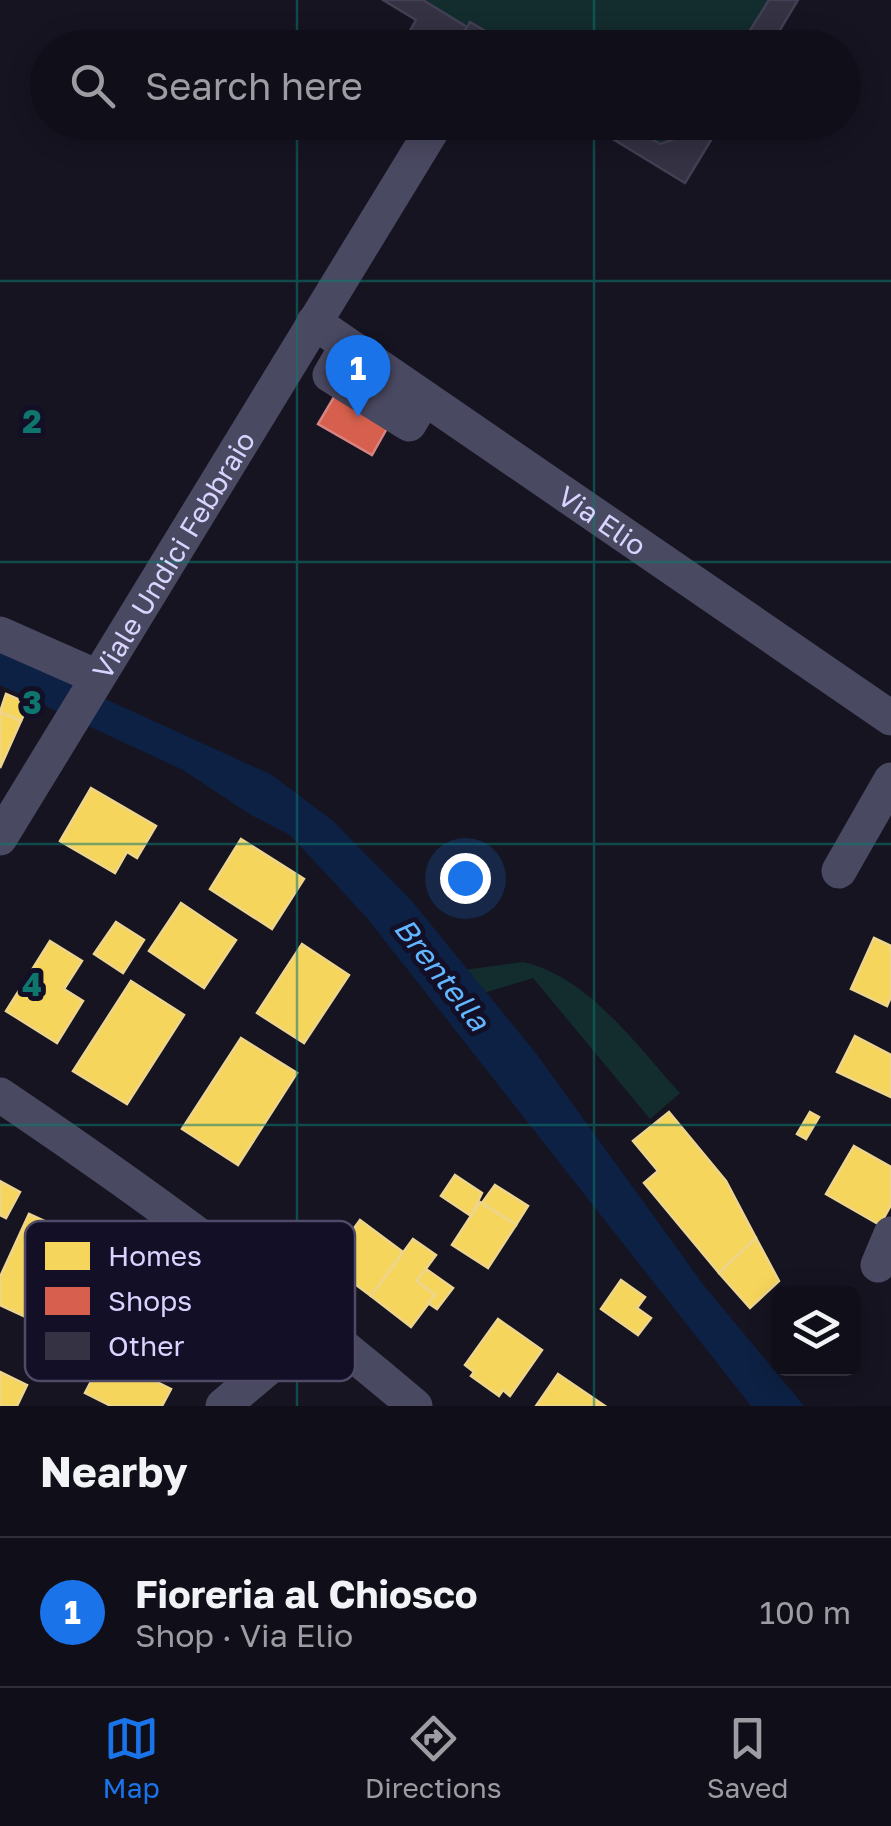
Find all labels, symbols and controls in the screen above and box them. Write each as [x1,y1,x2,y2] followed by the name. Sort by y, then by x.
[30,30,861,140] search box
[65,58,120,113] icon: search
[145,63,363,108] text: Search here
[326,334,390,417] pin: 1
[22,402,42,440] text: 2
[85,425,261,685] street label: Viale Undici Febbraio
[552,478,653,562] street label: Via Elio
[22,683,42,721] text: 3
[440,853,491,904] your location
[387,911,498,1038] water label: Brentella
[22,965,42,1003] text: 4
[25,1221,355,1381] legend
[108,1239,202,1272] text: Homes
[108,1284,192,1317] text: Shops
[771,1286,861,1376] map controls
[771,1286,861,1376] button: layers
[108,1329,184,1362] text: Other
[40,1446,188,1496] text: Nearby
[135,1571,478,1616] text: Fioreria al Chiosco
[64,1593,81,1631] text: 1
[759,1593,851,1631] text: 100 m
[135,1616,353,1654] text: Shop · Via Elio
[103,1711,160,1804] tab: Map
[365,1711,502,1804] tab: Directions
[707,1711,788,1804] tab: Saved

